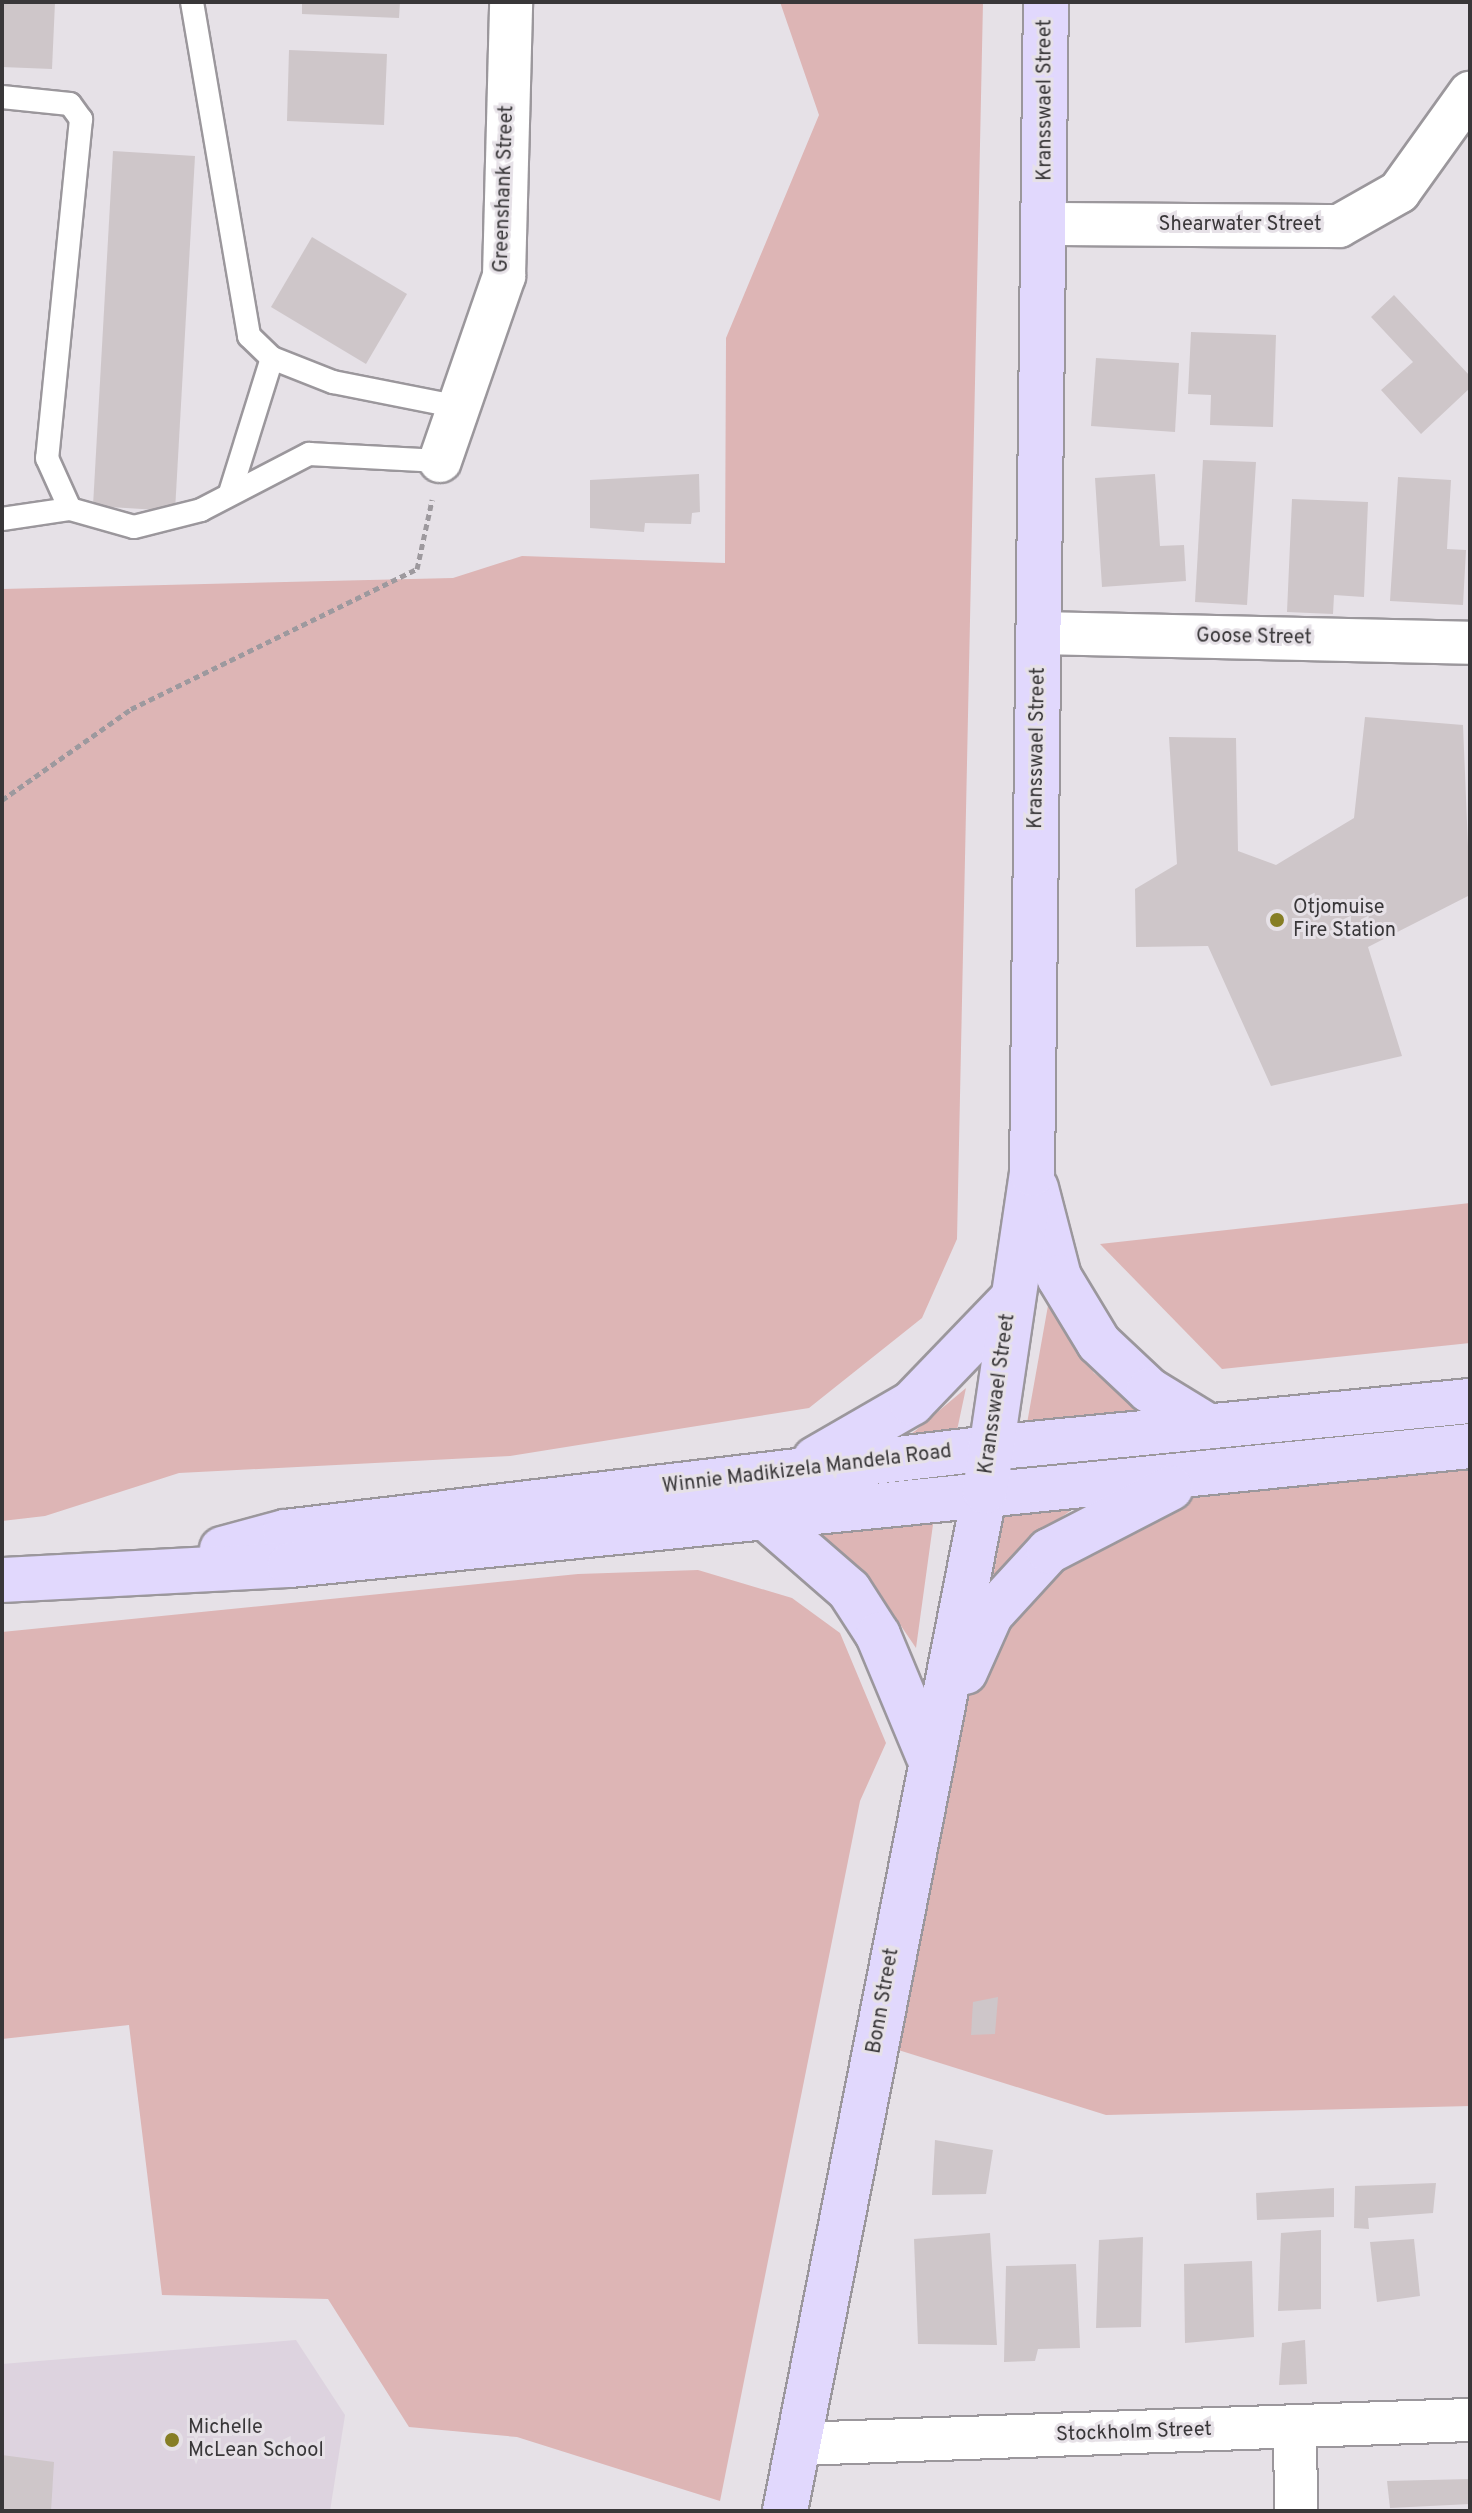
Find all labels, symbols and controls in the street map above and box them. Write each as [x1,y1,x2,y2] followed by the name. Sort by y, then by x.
[1034,19,1058,181] street label: Kransswael Street
[490,105,520,273] street label: Greenshank Street
[1159,213,1321,237] street label: Shearwater Street
[1196,625,1312,651] street label: Goose Street
[1025,667,1051,829] street label: Kransswael Street
[1293,896,1396,943] place label: Otjomuise Fire Station
[1268,911,1286,929] marker: Otjomuise Fire Station
[975,1312,1021,1476] street label: Kransswael Street
[661,1440,953,1500] street label: Winnie Madikizela Mandela Road
[863,1946,905,2056] street label: Bonn Street
[188,2416,324,2463] place label: Michelle McLean School
[1056,2418,1212,2448] street label: Stockholm Street
[163,2431,181,2449] marker: Michelle McLean School

